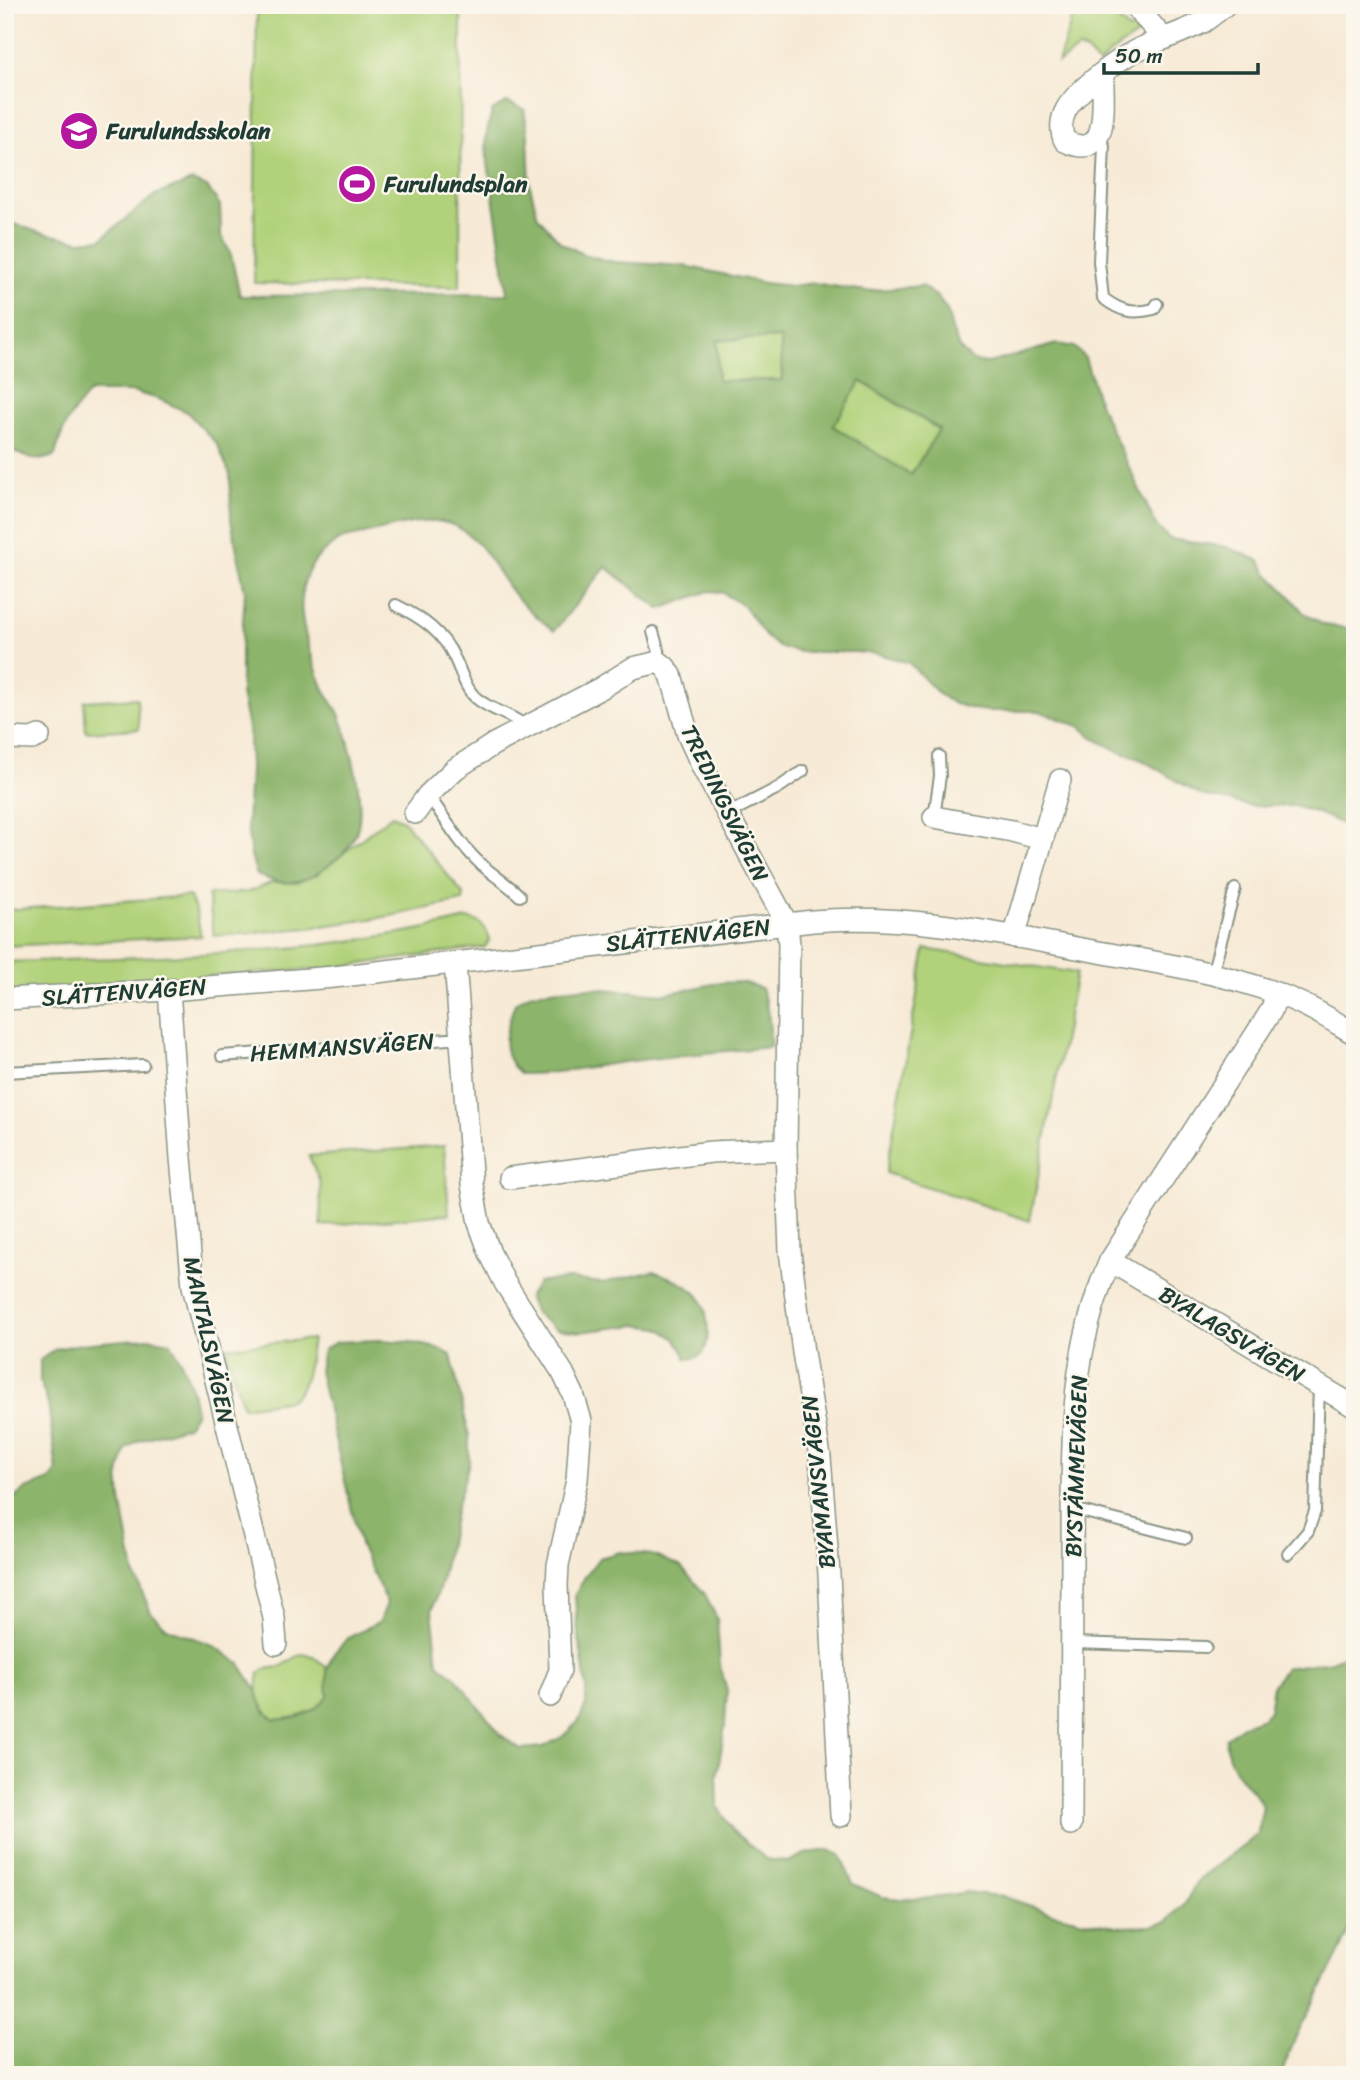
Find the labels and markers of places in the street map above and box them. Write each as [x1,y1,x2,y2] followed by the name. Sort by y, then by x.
[58,110,100,152] school or university icon: Furulundsskolan
[105,111,271,152] place label: Furulundsskolan
[336,163,378,205] sports icon: Furulundsplan
[383,164,528,205] place label: Furulundsplan

